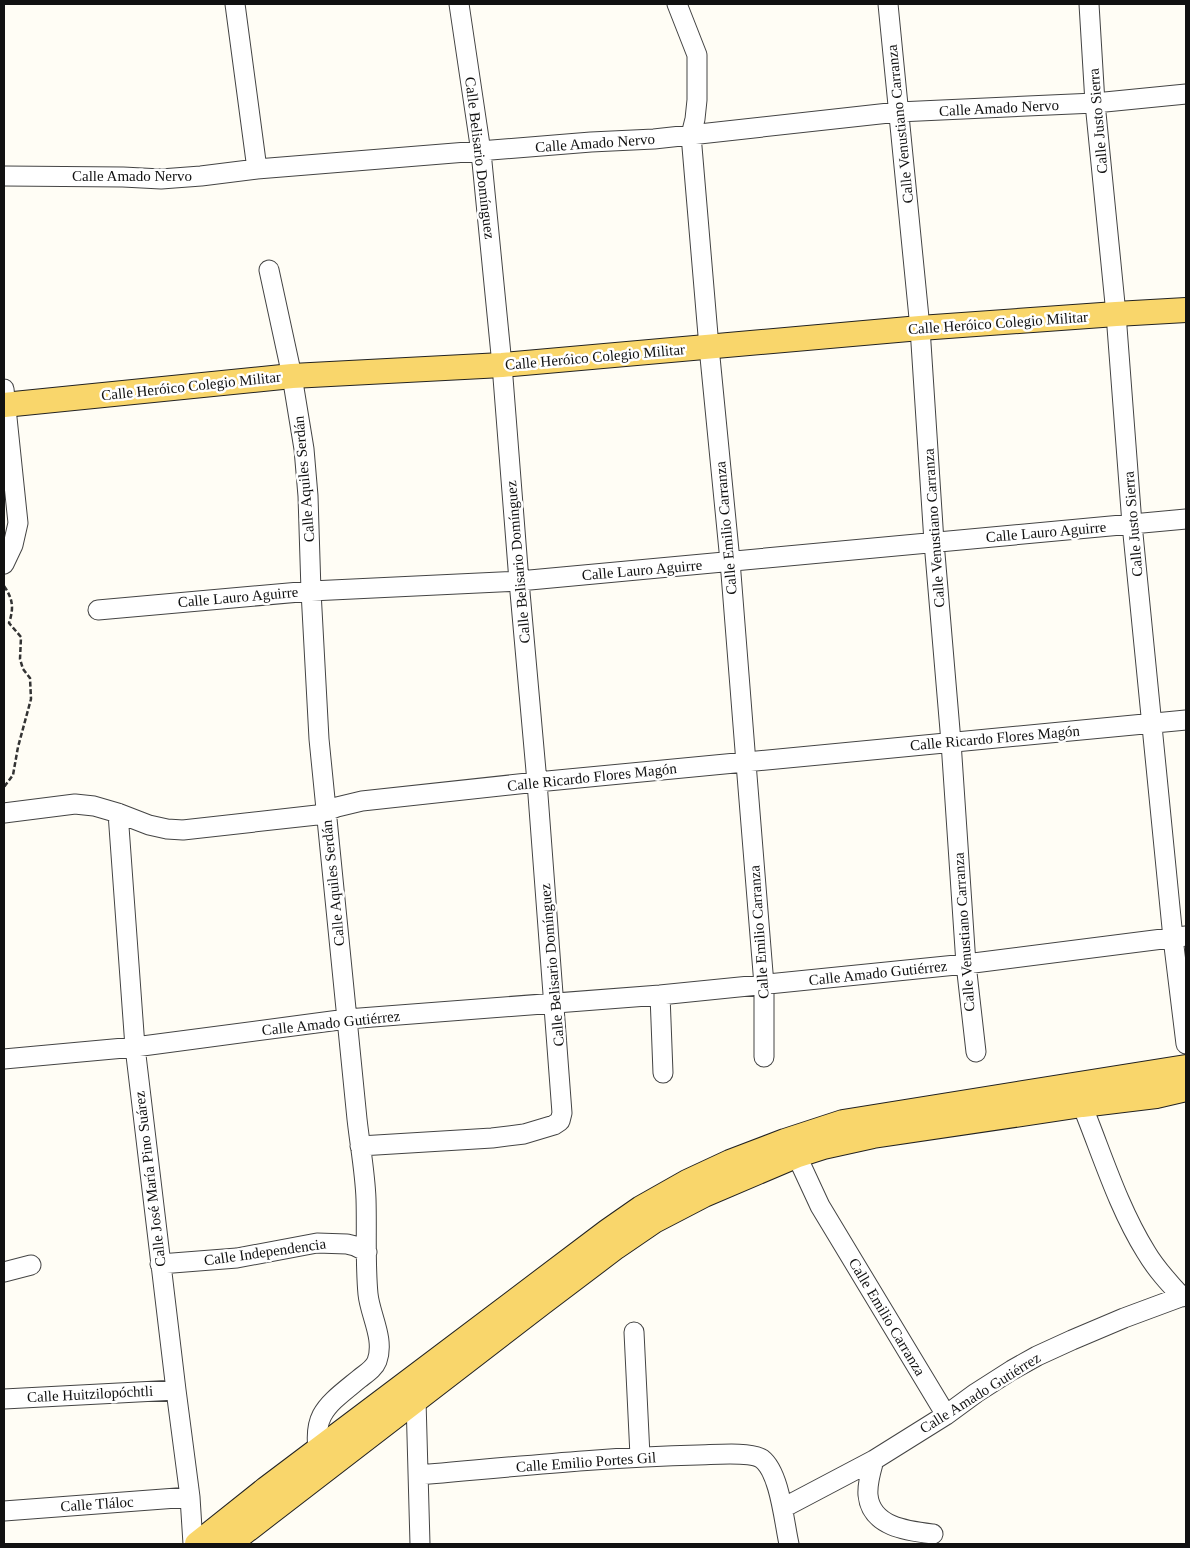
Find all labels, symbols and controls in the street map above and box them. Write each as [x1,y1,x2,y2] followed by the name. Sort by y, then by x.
[884,43,916,204] street label: Calle Venustiano Carranza
[1085,67,1111,174] street label: Calle Justo Sierra
[462,76,498,240] street label: Calle Belisario Domínguez
[939,97,1059,119] street label: Calle Amado Nervo
[535,131,655,155] street label: Calle Amado Nervo
[72,168,192,184] street label: Calle Amado Nervo
[907,309,1089,337] street label: Calle Heróico Colegio Militar
[504,341,686,373] street label: Calle Heróico Colegio Militar
[100,369,282,403] street label: Calle Heróico Colegio Militar
[290,415,317,543] street label: Calle Aquiles Serdán
[920,447,948,608] street label: Calle Venustiano Carranza
[712,460,740,596] street label: Calle Emilio Carranza
[1120,470,1146,577] street label: Calle Justo Sierra
[503,480,533,644] street label: Calle Belisario Domínguez
[985,519,1107,545] street label: Calle Lauro Aguirre
[581,557,703,583] street label: Calle Lauro Aguirre
[177,584,299,610] street label: Calle Lauro Aguirre
[909,723,1081,753] street label: Calle Ricardo Flores Magón
[506,760,678,794] street label: Calle Ricardo Flores Magón
[318,819,348,947] street label: Calle Aquiles Serdán
[950,851,978,1012] street label: Calle Venustiano Carranza
[746,864,772,999] street label: Calle Emilio Carranza
[537,883,567,1047] street label: Calle Belisario Domínguez
[808,958,948,988] street label: Calle Amado Gutiérrez
[261,1008,401,1038] street label: Calle Amado Gutiérrez
[131,1090,169,1268] street label: Calle José María Pino Suárez
[203,1235,327,1268] street label: Calle Independencia
[846,1255,929,1379] street label: Calle Emilio Carranza
[917,1349,1044,1437] street label: Calle Amado Gutiérrez
[27,1383,153,1405] street label: Calle Huitzilopóchtli
[515,1449,657,1475] street label: Calle Emilio Portes Gil
[60,1493,135,1515] street label: Calle Tláloc

